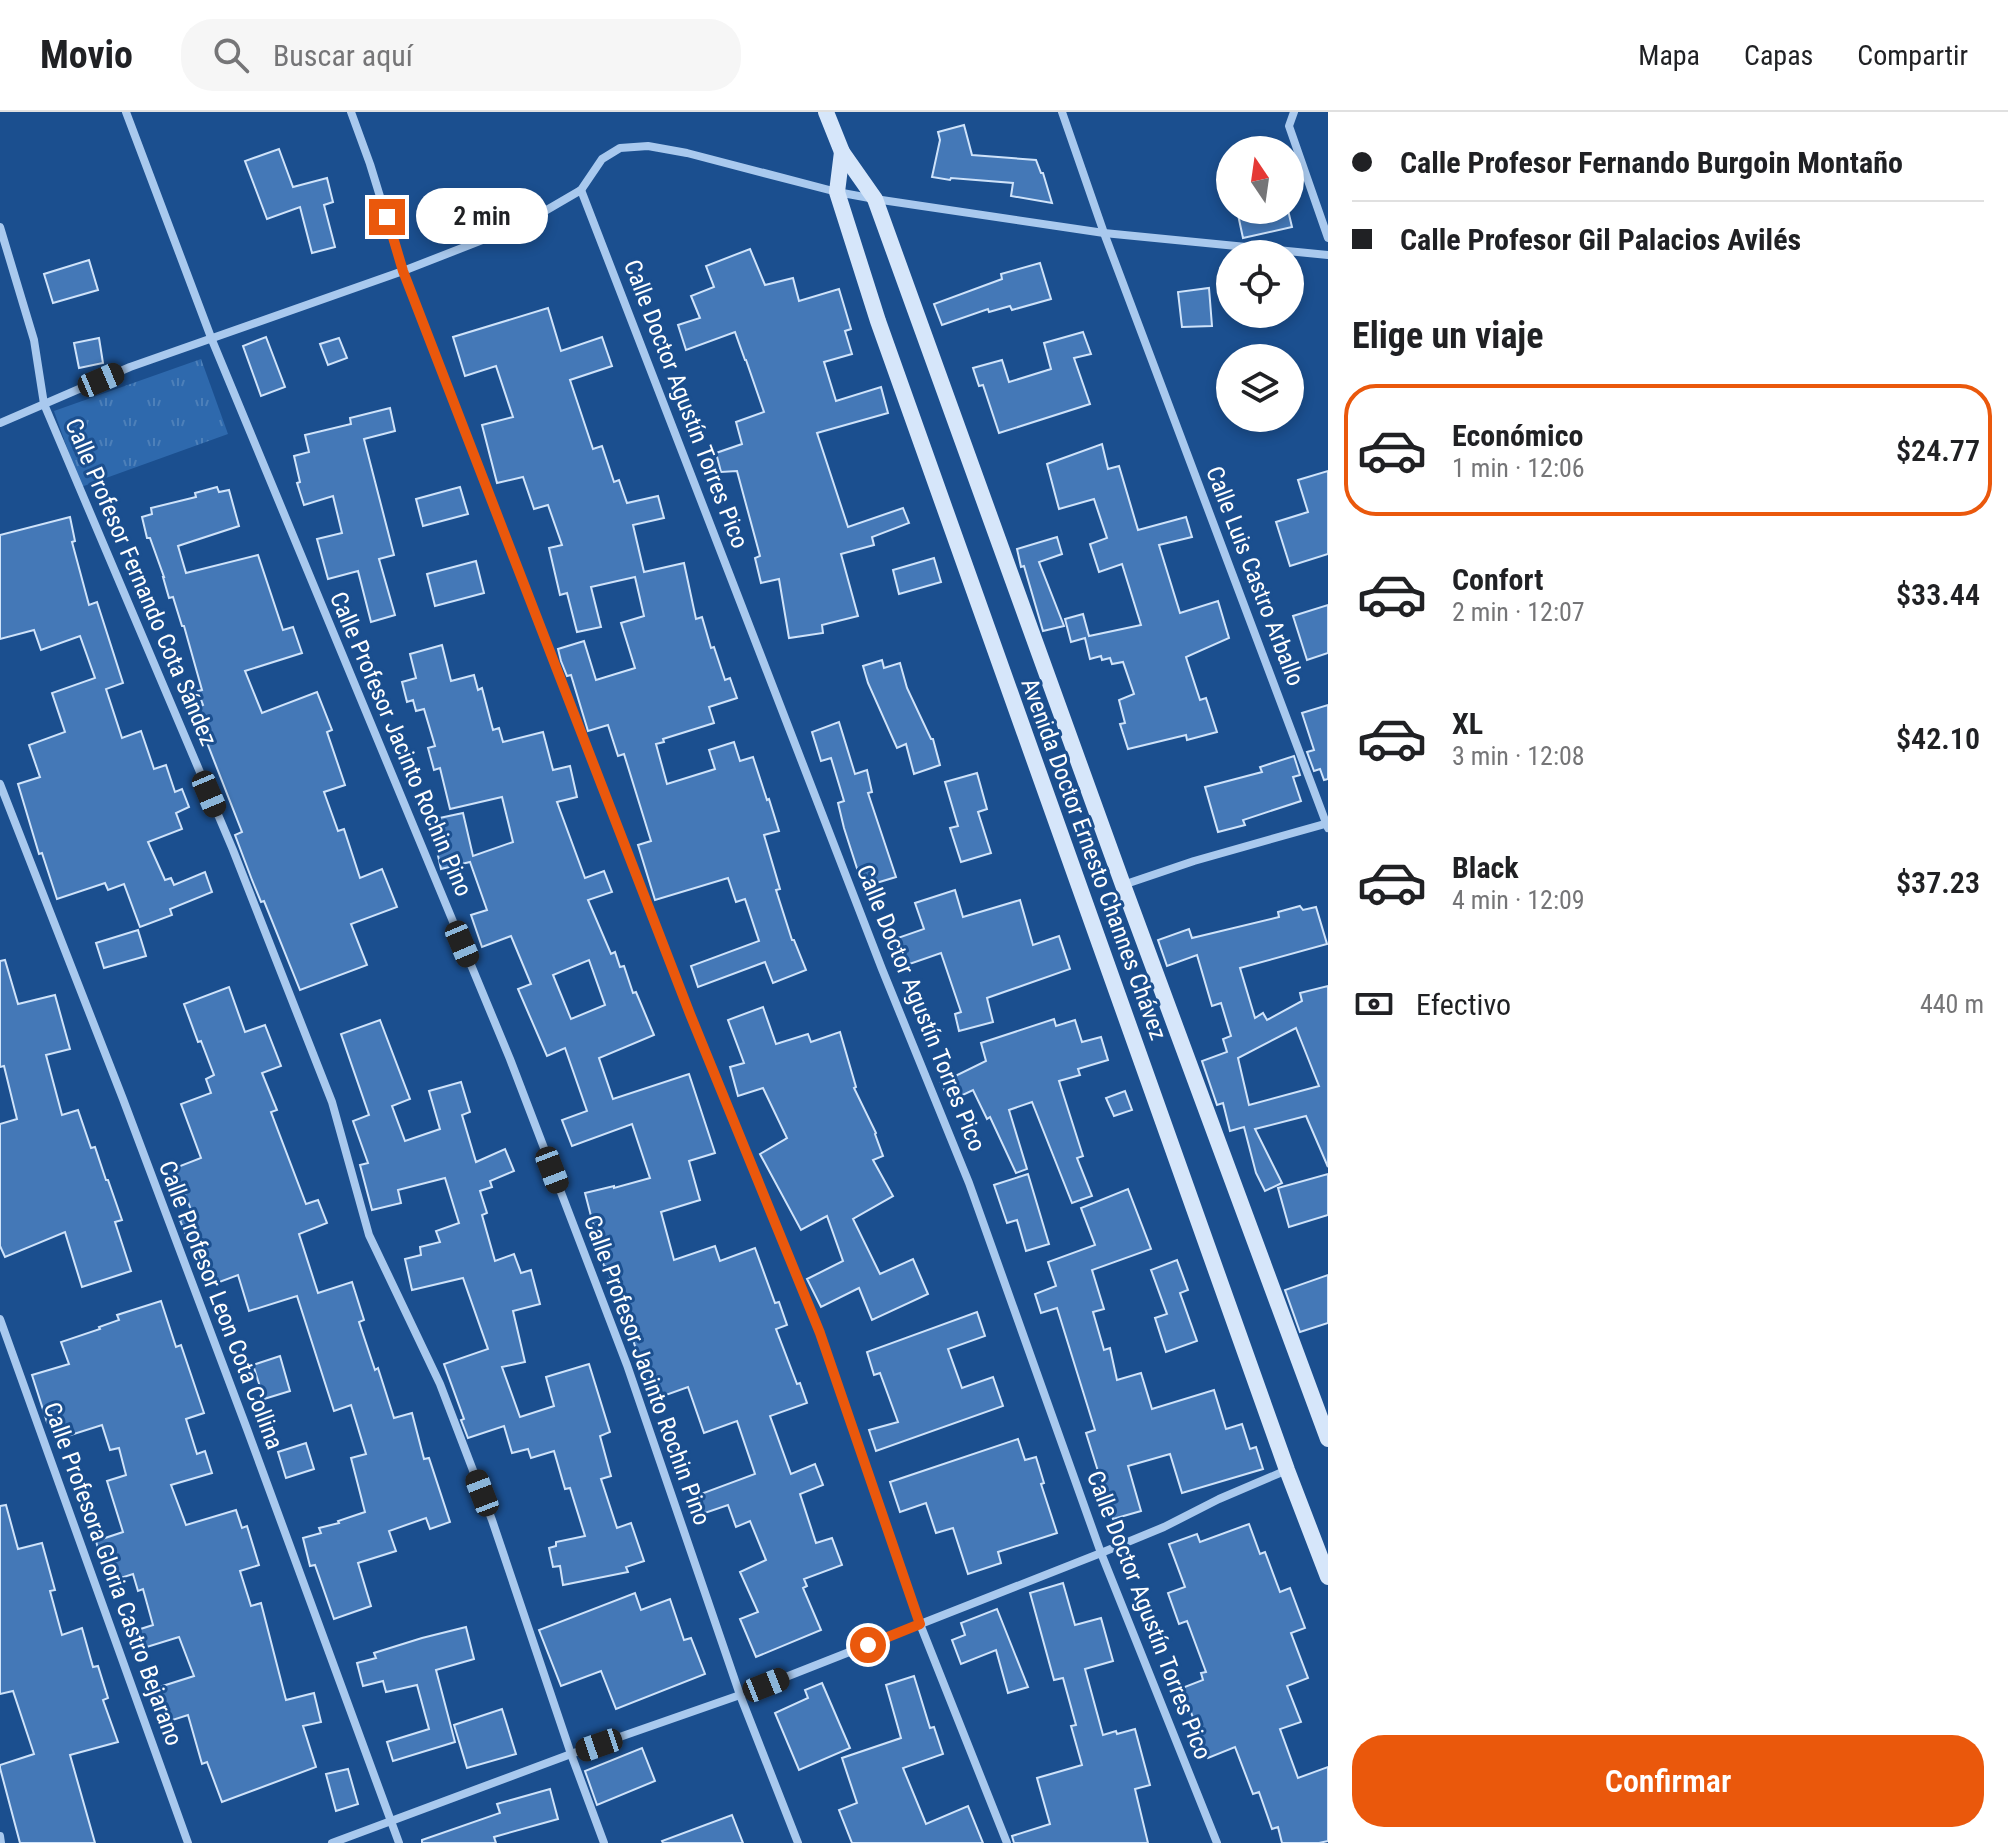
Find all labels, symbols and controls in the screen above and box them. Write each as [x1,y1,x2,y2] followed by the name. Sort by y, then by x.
[181,19,741,91] search box
[40,33,133,77] text: Movio
[209,33,253,77] icon: search
[273,38,413,73] text: Buscar aquí
[1638,39,1700,72] text: Mapa
[1744,39,1813,72] text: Capas
[1857,39,1968,72] text: Compartir
[1216,136,1304,224] north arrow
[1216,136,1304,432] map controls
[1400,145,1903,180] text: Calle Profesor Fernando Burgoin Montaño
[415,189,547,245] callout: 2 min
[369,199,405,235] route end
[453,201,511,231] text: 2 min
[1400,222,1801,257] text: Calle Profesor Gil Palacios Avilés
[1216,240,1304,328] button: locate
[618,256,754,552] street label: Calle Doctor Agustín Torres Pico
[1352,315,1543,357] text: Elige un viaje
[1216,344,1304,432] button: layers
[74,360,128,400] car
[59,414,223,750] street label: Calle Profesor Fernando Cota Sández
[1356,414,1428,486] icon: car
[1452,418,1583,453] text: Económico
[1896,433,1980,468] text: $24.77
[1452,453,1585,483] text: 1 min · 12:06
[1200,462,1310,690] street label: Calle Luis Castro Arballo
[1356,558,1428,630] icon: car
[1452,562,1543,597] text: Confort
[1896,577,1980,612] text: $33.44
[324,588,478,900] street label: Calle Profesor Jacinto Rochin Pino
[1452,597,1585,627] text: 2 min · 12:07
[1015,674,1173,1044] street label: Avenida Doctor Ernesto Channes Chávez
[1356,702,1428,774] icon: car
[1452,706,1483,741] text: XL
[1896,721,1980,756] text: $42.10
[1452,741,1585,771] text: 3 min · 12:08
[189,767,229,821] car
[1356,846,1428,918] icon: car
[1452,850,1519,885] text: Black
[851,861,991,1155] street label: Calle Doctor Agustín Torres Pico
[1896,865,1980,900] text: $37.23
[1452,885,1585,915] text: 4 min · 12:09
[442,917,482,971] car
[1352,982,1396,1026] icon: cash
[1416,987,1511,1022] text: Efectivo
[1920,989,1984,1019] text: 440 m
[532,1143,572,1197] car
[153,1157,289,1453] street label: Calle Profesor Leon Cota Collina
[578,1211,716,1529] street label: Calle Profesor Jacinto Rochin Pino
[38,1399,188,1749] street label: Calle Profesora Gloria Castro Bejarano
[462,1466,502,1520] car
[1081,1467,1217,1763] street label: Calle Doctor Agustín Torres Pico
[850,1627,886,1663] route start
[739,1665,793,1705] car
[572,1726,626,1764] car
[1352,1735,1984,1827] button: Confirmar

